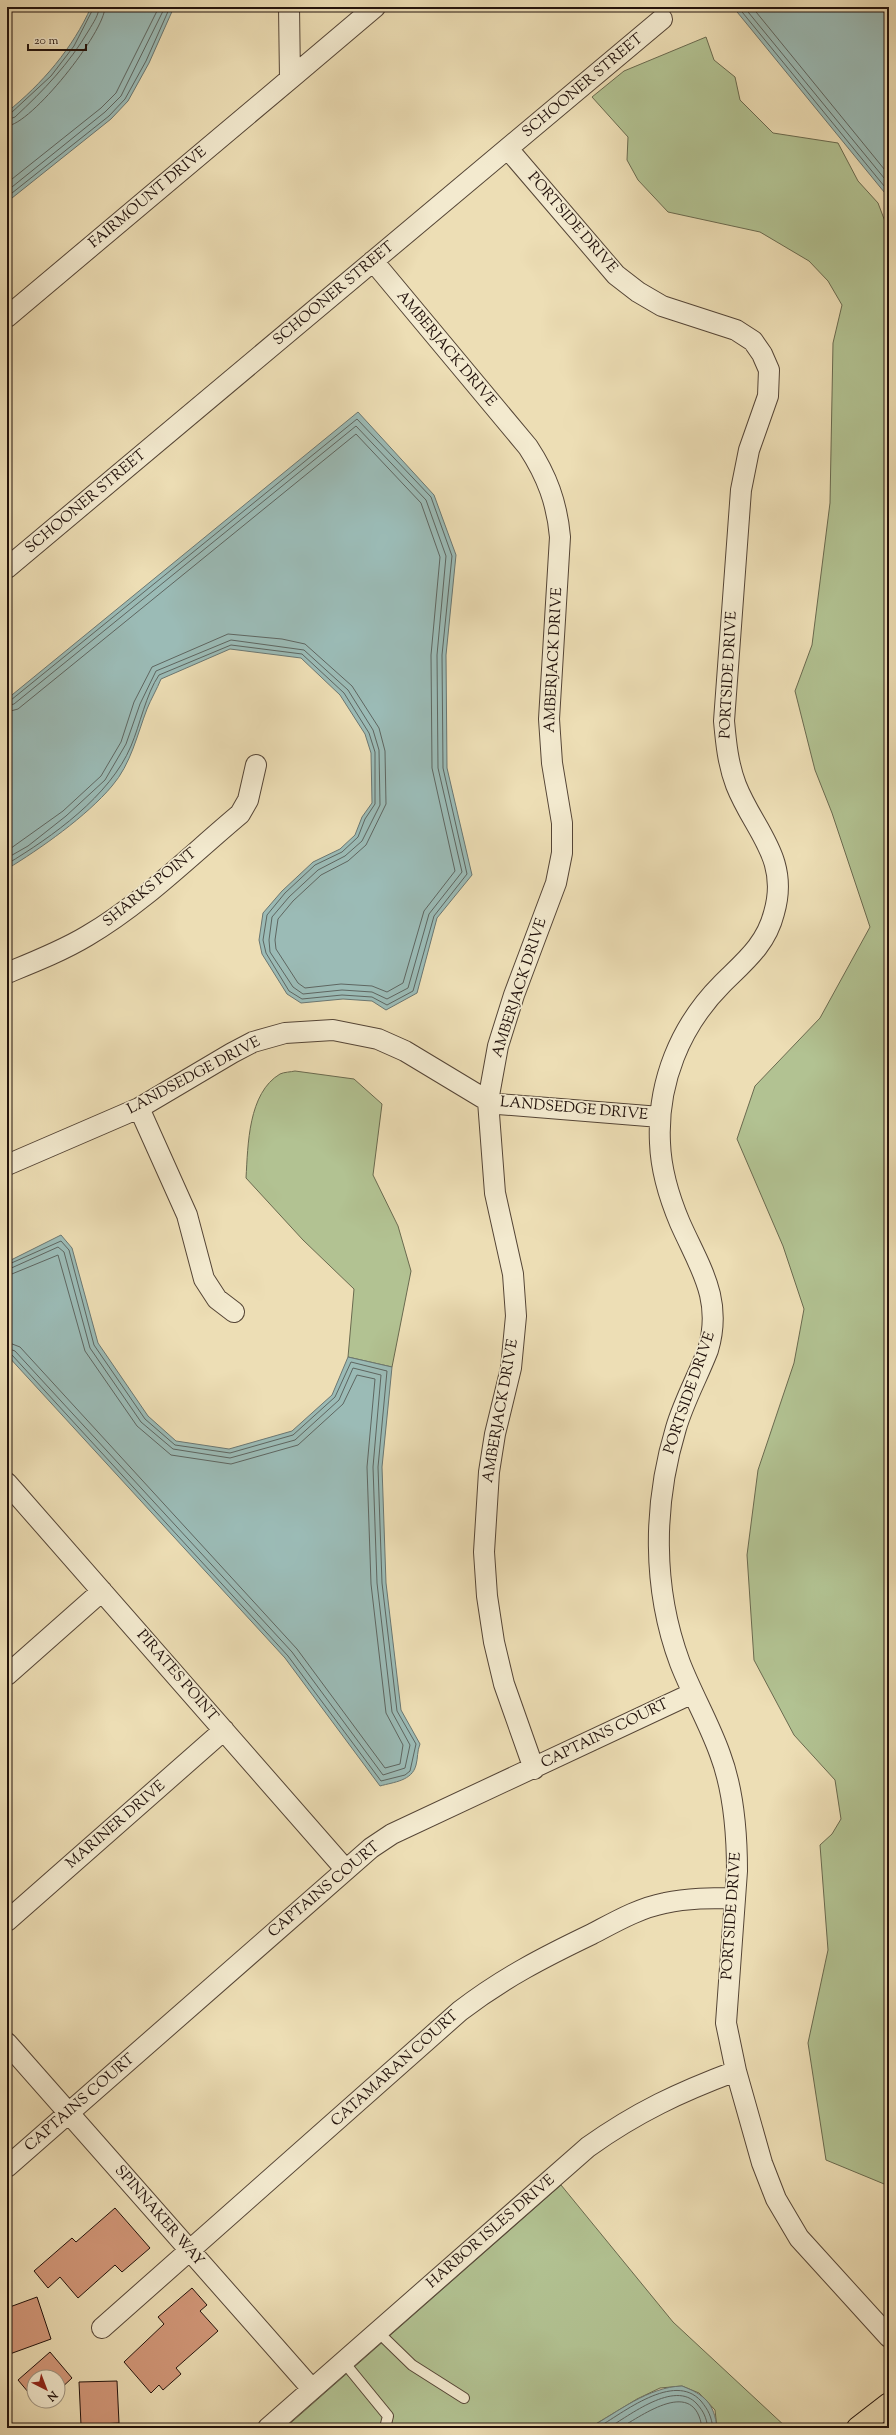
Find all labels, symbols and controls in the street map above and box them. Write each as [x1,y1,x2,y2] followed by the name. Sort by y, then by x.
[28,26,86,52] scale bar
[518,29,648,143] street label: SCHOONER STREET
[34,32,59,50] text: 20 m
[84,142,212,254] street label: FAIRMOUNT DRIVE
[522,168,622,278] street label: PORTSIDE DRIVE
[269,237,399,351] street label: SCHOONER STREET
[391,286,501,412] street label: AMBERJACK DRIVE
[21,445,151,559] street label: SCHOONER STREET
[540,587,568,733] street label: AMBERJACK DRIVE
[715,611,743,739] street label: PORTSIDE DRIVE
[99,843,202,932] street label: SHARKS POINT
[487,915,553,1061] street label: AMBERJACK DRIVE
[124,1032,264,1120] street label: LANDSEDGE DRIVE
[499,1092,649,1126] street label: LANDSEDGE DRIVE
[659,1329,721,1457] street label: PORTSIDE DRIVE
[478,1337,524,1485] street label: AMBERJACK DRIVE
[131,1626,223,1727] street label: PIRATES POINT
[538,1694,673,1774] street label: CAPTAINS COURT
[62,1776,170,1874] street label: MARINER DRIVE
[264,1837,385,1943] street label: CAPTAINS COURT
[717,1851,747,1981] street label: PORTSIDE DRIVE
[327,2006,464,2132] street label: CATAMARAN COURT
[20,2049,140,2157] street label: CAPTAINS COURT
[109,2161,209,2271] street label: SPINNAKER WAY
[422,2170,560,2294] street label: HARBOR ISLES DRIVE
[26,2369,66,2409] north arrow
[43,2386,61,2405] text: N

